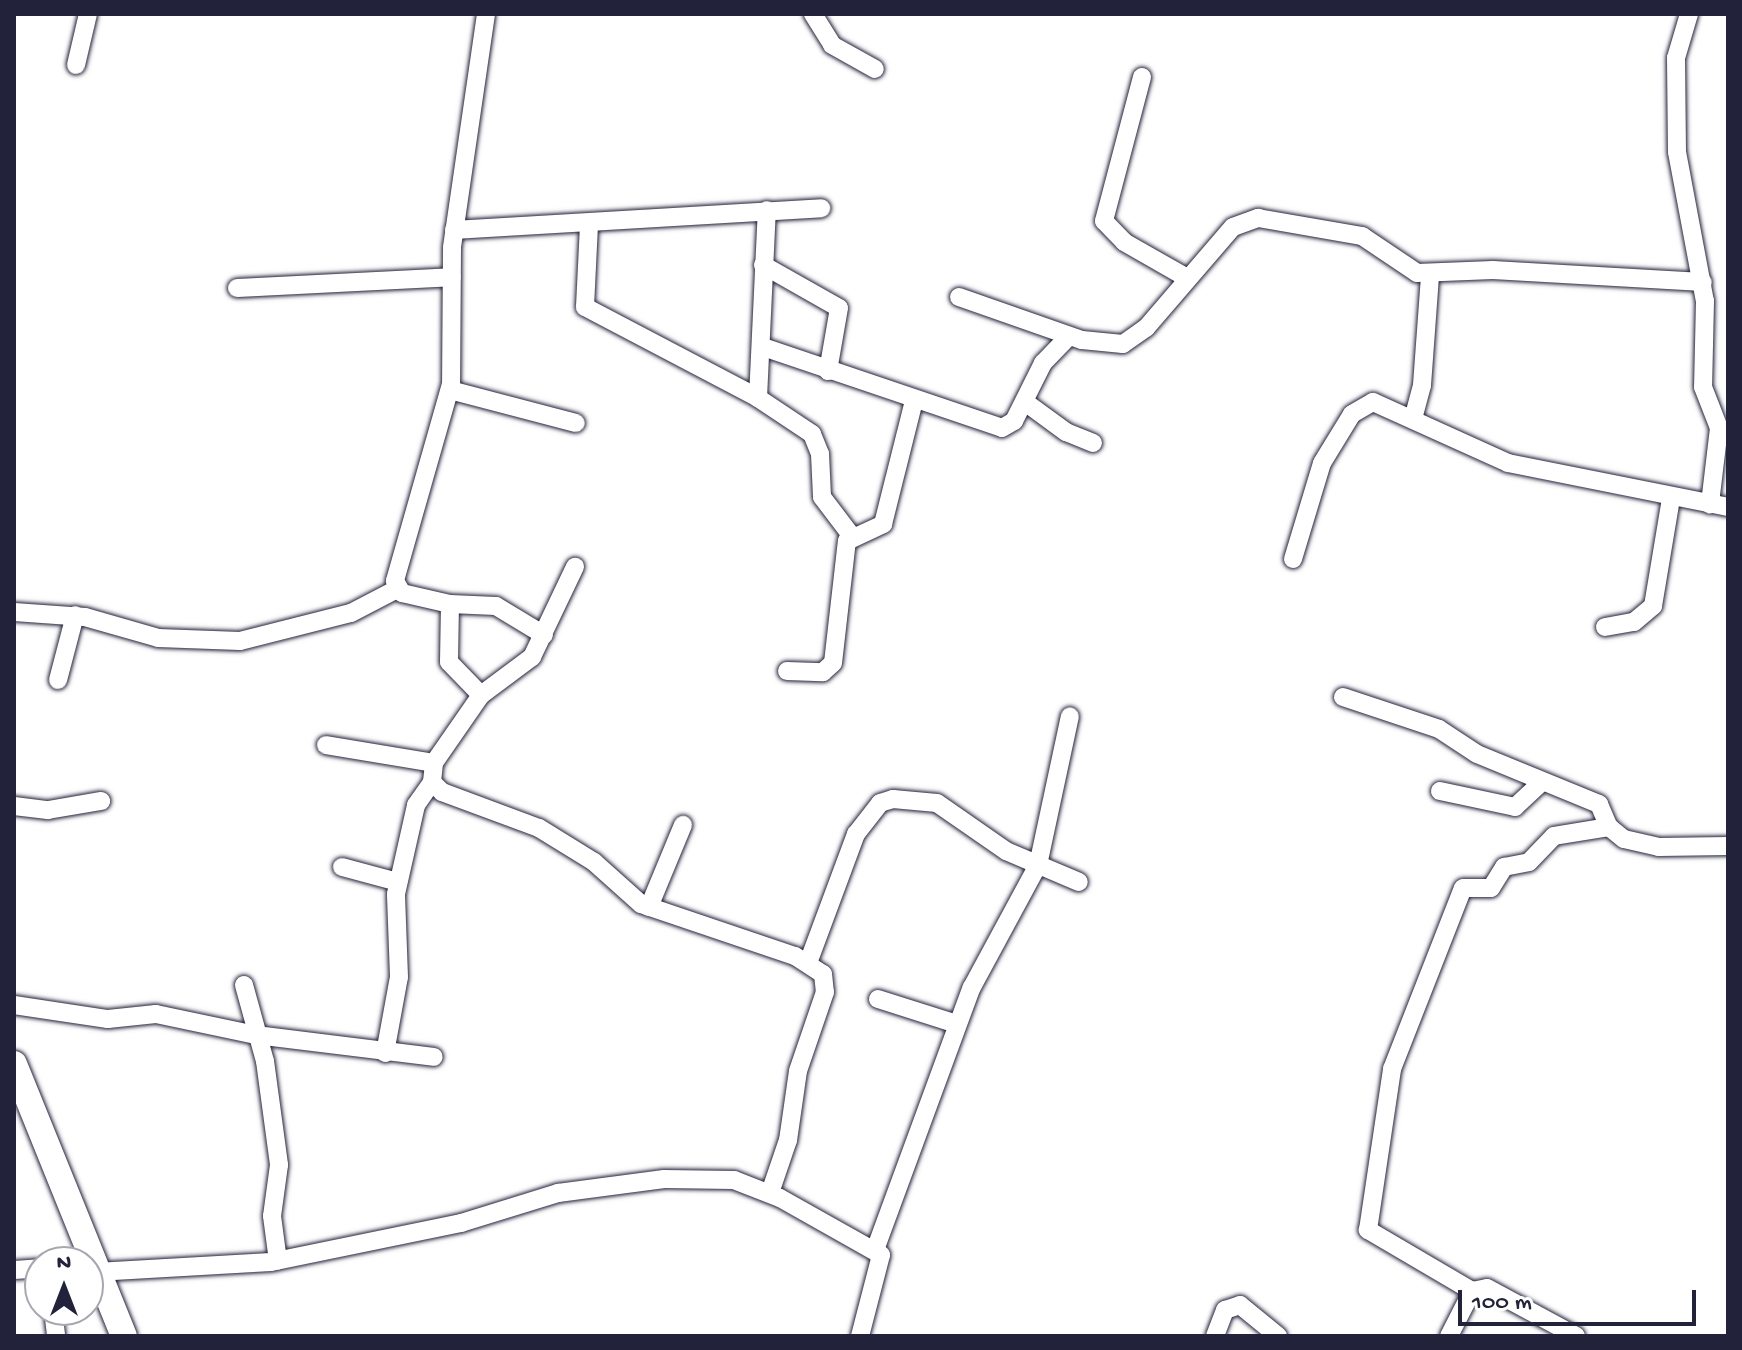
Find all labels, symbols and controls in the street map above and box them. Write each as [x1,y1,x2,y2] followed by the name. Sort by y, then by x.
[24,1246,104,1326] north arrow
[57,1251,71,1277] text: N
[1462,1274,1700,1324] scale bar
[1472,1289,1532,1318] text: 100 m

